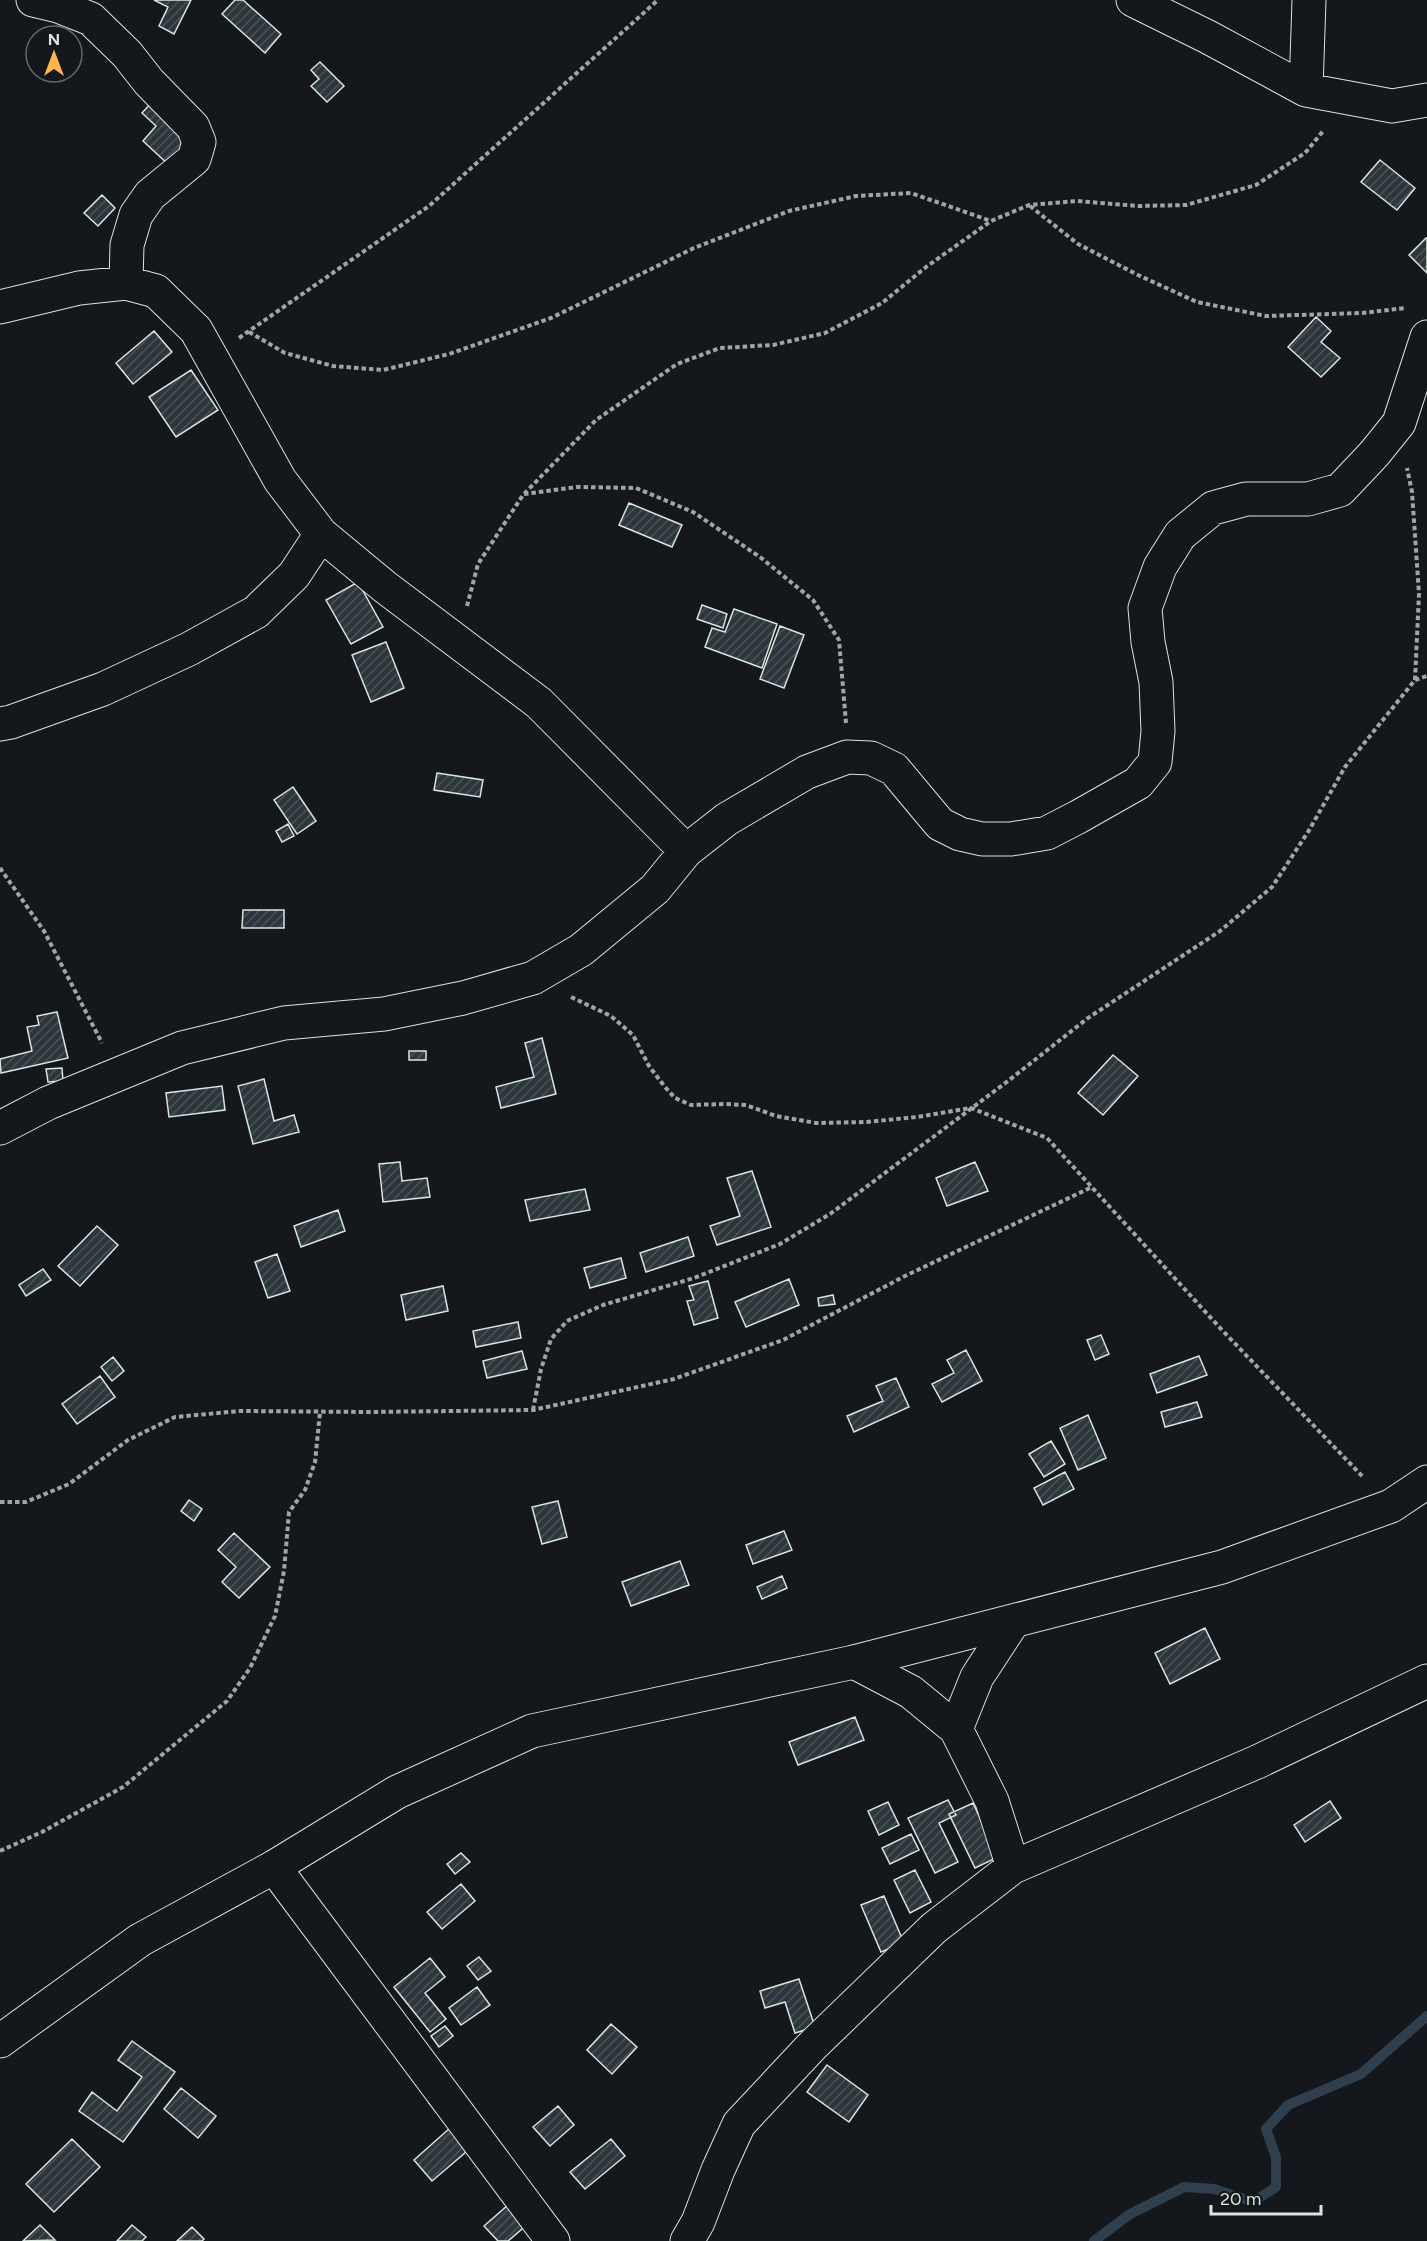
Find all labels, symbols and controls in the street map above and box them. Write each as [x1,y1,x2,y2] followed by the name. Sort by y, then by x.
[24,24,84,84] north arrow
[48,30,60,49] text: N
[1211,2178,1320,2216] scale bar
[1220,2188,1261,2210] text: 20 m

